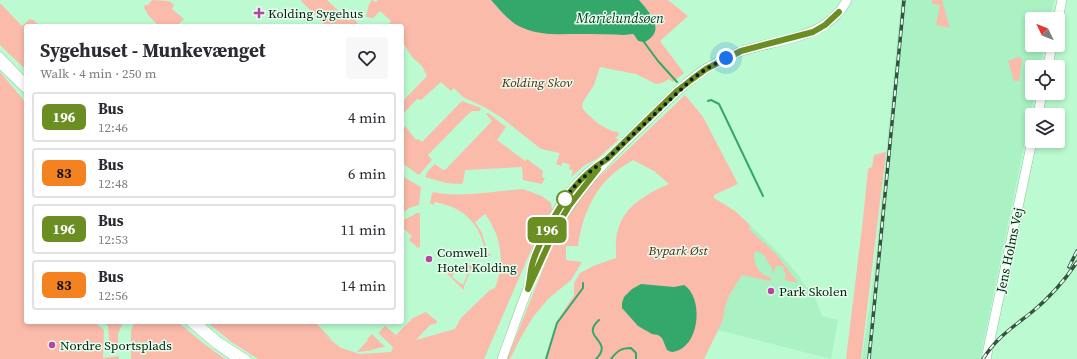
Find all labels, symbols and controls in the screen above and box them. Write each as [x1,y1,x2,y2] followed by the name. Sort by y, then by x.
[268,5,363,22] place label: Kolding Sygehus
[253,7,265,19] marker: Kolding Sygehus
[575,8,664,28] water label: Marielundsøen
[1025,12,1065,52] north arrow
[1025,12,1065,148] map controls
[40,37,266,63] text: Sygehuset - Munkevænget
[346,37,388,79] button: heart
[716,48,736,68] your location
[1025,60,1065,100] button: locate
[40,65,156,82] text: Walk · 4 min · 250 m
[501,74,573,91] park label: Kolding Skov
[98,98,124,119] text: Bus
[53,107,75,127] text: 196
[348,107,386,128] text: 4 min
[1025,108,1065,148] button: layers
[98,119,128,136] text: 12:46
[98,154,124,175] text: Bus
[56,163,72,183] text: 83
[348,163,386,184] text: 6 min
[98,175,128,192] text: 12:48
[556,190,574,208] unlabelled marker
[992,206,1027,295] street label: Jens Holms Vej
[98,210,124,231] text: Bus
[524,217,570,243] line badge: 196
[53,219,75,239] text: 196
[340,219,386,240] text: 11 min
[536,220,558,240] text: 196
[98,231,128,248] text: 12:53
[647,242,708,259] park label: Bypark Øst
[437,244,517,276] place label: Comwell Hotel Kolding
[424,254,434,264] marker: Comwell Hotel Kolding
[98,266,124,287] text: Bus
[56,275,72,295] text: 83
[340,275,386,296] text: 14 min
[779,283,848,300] place label: Park Skolen
[766,286,776,296] marker: Park Skolen
[98,287,128,304] text: 12:56
[60,337,172,354] place label: Nordre Sportsplads
[47,340,57,350] marker: Nordre Sportsplads

